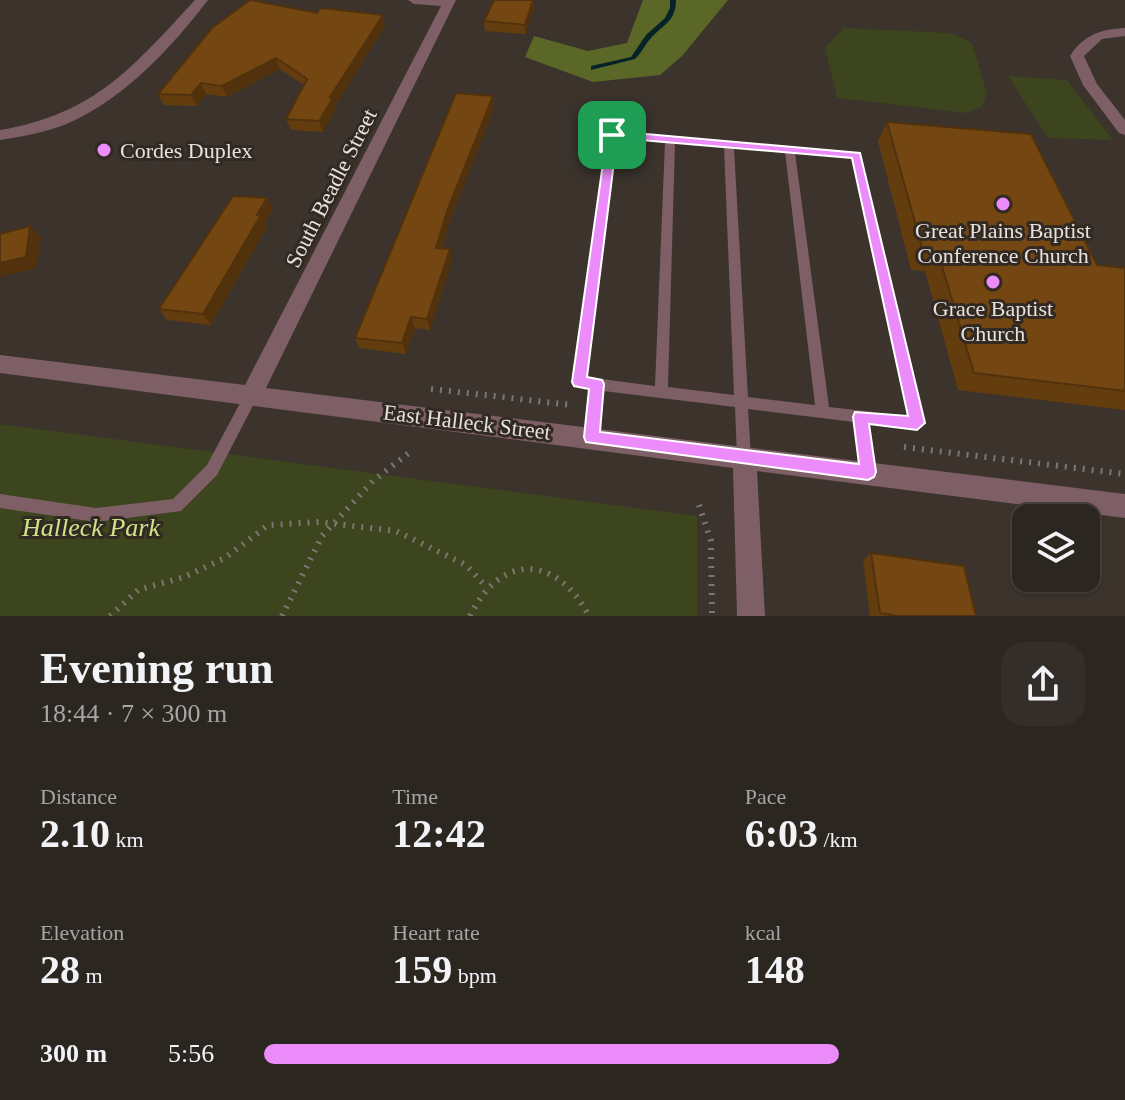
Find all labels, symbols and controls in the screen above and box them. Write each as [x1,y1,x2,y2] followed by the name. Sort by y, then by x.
[578,101,646,169] pin
[280,104,382,272] street label: South Beadle Street
[590,113,634,157] icon: arrive
[120,138,253,163] place label: Cordes Duplex
[95,141,113,159] marker: Cordes Duplex
[994,195,1012,213] marker: Great Plains Baptist Conference Church
[915,218,1091,268] place label: Great Plains Baptist Conference Church
[984,273,1002,291] marker: Grace Baptist Church
[933,296,1053,346] place label: Grace Baptist Church
[382,399,552,445] street label: East Halleck Street
[1012,504,1100,592] map controls
[1012,504,1100,592] button: layers
[21,513,160,542] park label: Halleck Park
[1001,642,1085,726] button: share
[40,644,274,693] text: Evening run
[40,699,227,728] text: 18:44 · 7 × 300 m
[40,784,117,809] text: Distance
[392,784,438,809] text: Time
[745,784,786,809] text: Pace
[40,811,110,856] text: 2.10
[392,811,486,856] text: 12:42
[745,811,818,856] text: 6:03
[110,827,144,852] text: km
[818,827,858,852] text: /km
[40,920,124,945] text: Elevation
[392,920,480,945] text: Heart rate
[745,920,781,945] text: kcal
[40,947,80,992] text: 28
[392,947,452,992] text: 159
[745,947,805,992] text: 148
[80,963,103,988] text: m
[452,963,497,988] text: bpm
[40,1039,107,1068] text: 300 m
[168,1039,214,1068] text: 5:56

